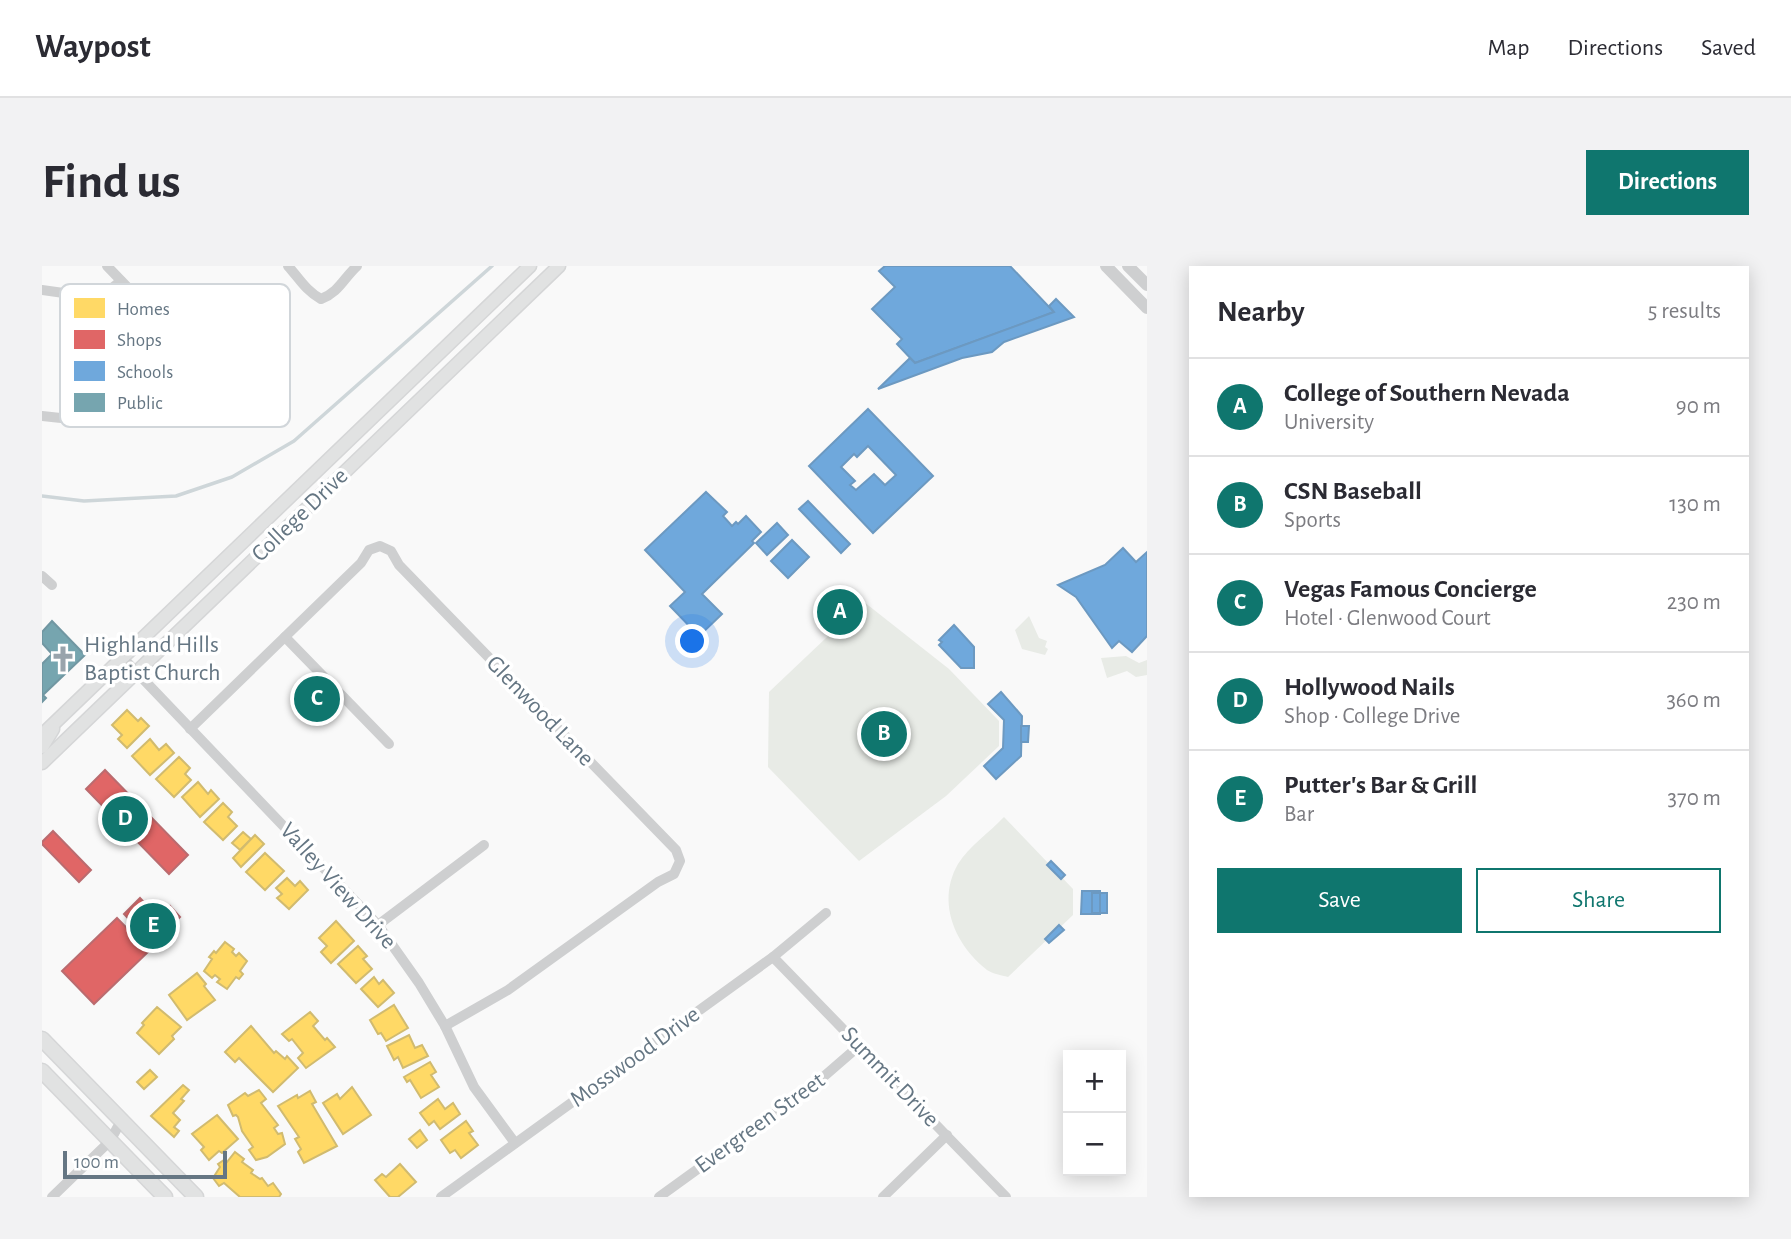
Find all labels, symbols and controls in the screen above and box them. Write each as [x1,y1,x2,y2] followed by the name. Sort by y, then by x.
[35,31,151,64] text: Waypost
[1487,36,1529,60] text: Map
[1567,36,1663,60] text: Directions
[1701,36,1756,60] text: Saved
[1586,150,1749,215] button: Directions
[42,158,181,207] text: Find us
[60,284,290,427] legend
[1217,297,1305,327] text: Nearby
[117,300,170,319] text: Homes
[1648,300,1721,323] text: 5 results
[117,331,162,350] text: Shops
[117,363,173,382] text: Schools
[1284,380,1570,406] text: College of Southern Nevada
[117,394,163,413] text: Public
[1233,395,1247,418] text: A
[1676,395,1721,418] text: 90 m
[1284,411,1374,434] text: University
[247,464,353,566] street label: College Drive
[1284,478,1422,504] text: CSN Baseball
[1233,493,1247,516] text: B
[1669,493,1721,516] text: 130 m
[1284,509,1341,532] text: Sports
[1284,576,1537,602] text: Vegas Famous Concierge
[817,586,863,638] pin: A
[1234,591,1246,614] text: C
[1667,591,1721,614] text: 230 m
[1284,607,1491,630] text: Hotel · Glenwood Court
[675,624,709,658] your location
[84,633,221,685] place label: Highland Hills Baptist Church
[48,644,78,674] church icon: Highland Hills Baptist Church
[482,651,598,771] street label: Glenwood Lane
[294,673,340,725] pin: C
[1284,674,1455,700] text: Hollywood Nails
[1232,689,1248,712] text: D
[1666,689,1721,712] text: 360 m
[1284,705,1460,728] text: Shop · College Drive
[861,708,907,760] pin: B
[1284,772,1477,798] text: Putter's Bar & Grill
[1234,787,1246,810] text: E
[1668,787,1721,810] text: 370 m
[102,793,148,845] pin: D
[1284,803,1314,826] text: Bar
[275,818,401,954] street label: Valley View Drive
[1217,868,1462,933] button: Save
[1476,868,1721,933] button: Share
[130,900,176,952] pin: E
[566,1002,704,1112] street label: Mosswood Drive
[837,1022,943,1132] street label: Summit Drive
[1063,1050,1126,1176] map controls
[1063,1050,1126,1113] button: +
[691,1068,830,1178] street label: Evergreen Street
[1063,1113,1126,1176] button: −
[63,1148,228,1180] scale bar
[74,1153,119,1172] text: 100 m

